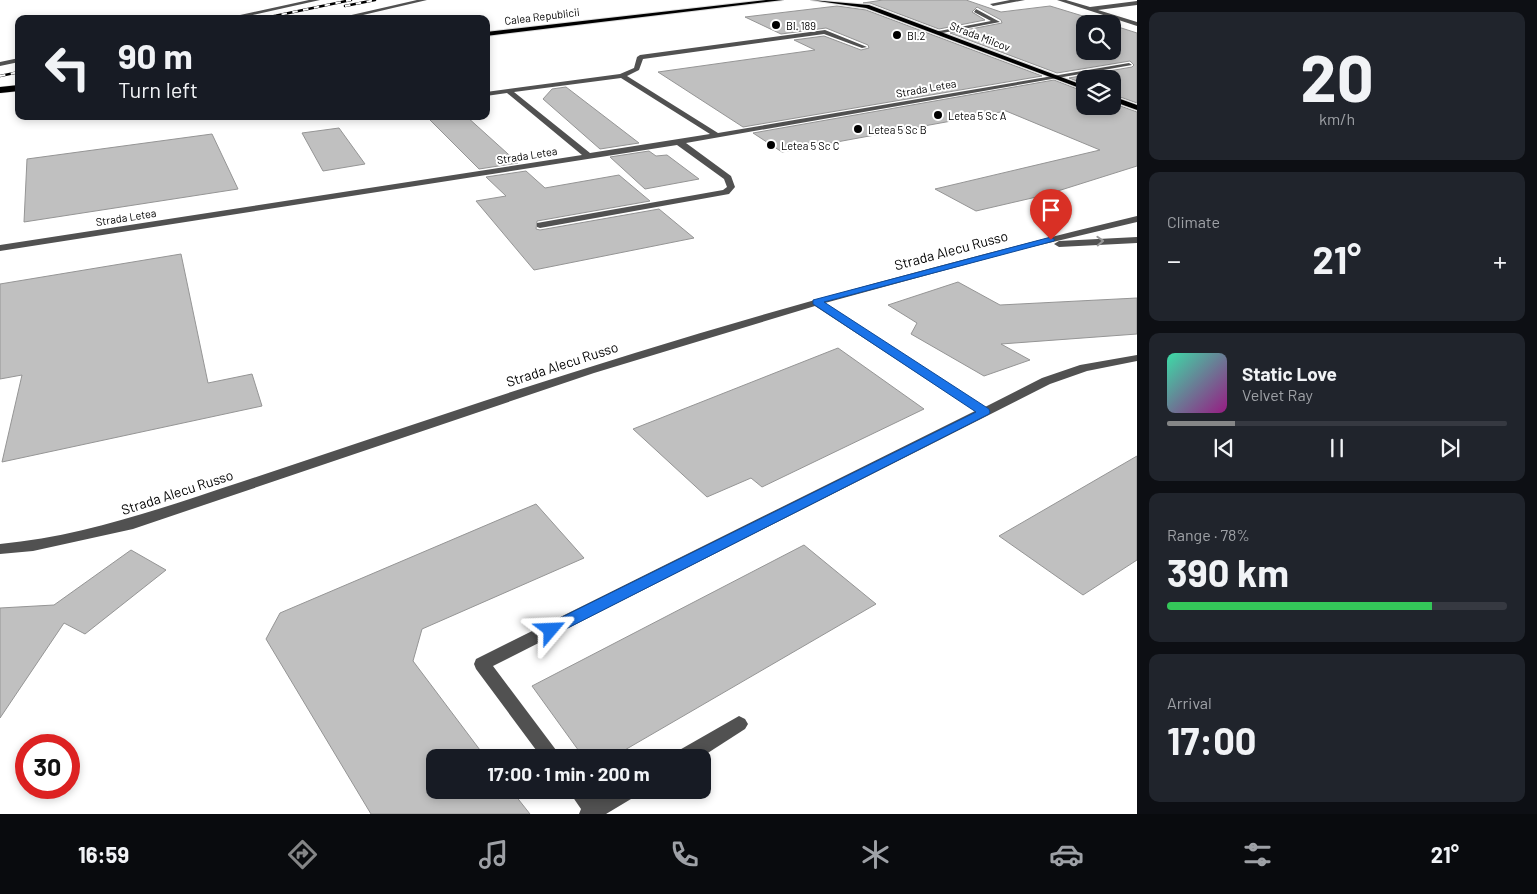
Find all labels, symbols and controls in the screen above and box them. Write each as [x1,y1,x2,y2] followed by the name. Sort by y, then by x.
[504,5,580,27] street label: Calea Republicii
[1076,15,1121,115] map controls
[1076,15,1121,60] button: search
[770,19,782,31] marker: Bl. 189
[786,19,816,32] place label: Bl. 189
[948,19,1012,53] street label: Strada Milcov
[891,29,903,41] marker: Bl.2
[907,29,925,42] place label: Bl.2
[118,34,193,76] text: 90 m
[35,35,100,100] icon: left
[1300,37,1374,115] text: 20
[1076,70,1121,115] button: layers
[118,76,198,102] text: Turn left
[895,76,957,100] street label: Strada Letea
[932,109,944,121] marker: Letea 5 Sc A
[948,109,1007,122] place label: Letea 5 Sc A
[1319,109,1355,128] text: km/h
[852,123,864,135] marker: Letea 5 Sc B
[868,123,927,136] place label: Letea 5 Sc B
[765,139,777,151] marker: Letea 5 Sc C
[781,139,839,152] place label: Letea 5 Sc C
[496,144,558,166] street label: Strada Letea
[1030,189,1072,240] pin
[1037,196,1065,224] icon: arrive
[95,206,157,228] street label: Strada Letea
[1167,212,1220,231] text: Climate
[892,227,1010,273] street label: Strada Alecu Russo
[1096,236,1104,247] one-way arrow
[1313,236,1361,282] text: 21°
[1167,243,1181,277] text: −
[1493,243,1507,277] text: +
[504,338,620,390] street label: Strada Alecu Russo
[1242,362,1337,385] text: Static Love
[1242,385,1313,404] text: Velvet Ray
[1210,434,1238,462] icon: previous
[1323,434,1351,462] icon: pause
[1436,434,1464,462] icon: next
[119,466,235,518] street label: Strada Alecu Russo
[1167,525,1250,544] text: Range · 78%
[1167,549,1289,595] text: 390 km
[524,603,576,655] position arrow
[1167,693,1212,712] text: Arrival
[1167,717,1256,763] text: 17:00
[15,734,80,799] speed limit sign: 30
[487,762,650,785] text: 17:00 · 1 min · 200 m
[285,837,320,872] icon: directions
[476,837,511,872] icon: music
[667,837,702,872] icon: phone
[858,837,893,872] icon: climate
[1049,837,1084,872] icon: car
[1240,837,1275,872] icon: filters
[78,841,129,867] text: 16:59
[1431,841,1459,867] text: 21°

